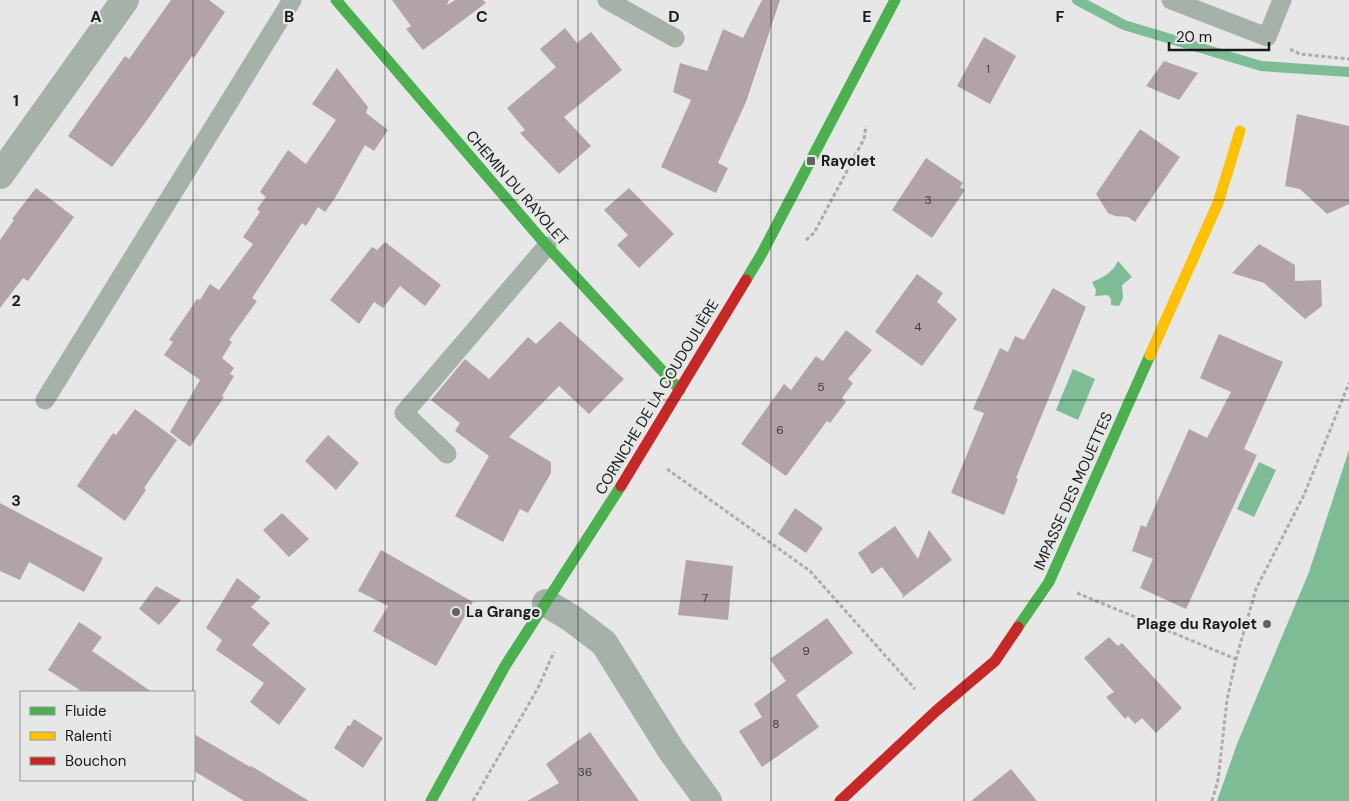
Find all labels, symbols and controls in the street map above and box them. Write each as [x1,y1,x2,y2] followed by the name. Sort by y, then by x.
[90,6,102,27] text: A
[284,6,294,27] text: B
[476,6,488,27] text: C
[668,6,680,27] text: D
[862,6,872,27] text: E
[1056,6,1065,27] text: F
[1169,20,1269,52] scale bar
[1176,27,1212,47] text: 20 m
[986,61,990,77] house number: 1
[13,90,19,111] text: 1
[461,126,573,250] street label: CHEMIN DU RAYOLET
[821,151,876,171] place label: Rayolet
[805,155,817,167] marker: Rayolet
[924,192,932,208] house number: 3
[11,290,21,311] text: 2
[591,296,723,498] street label: CORNICHE DE LA COUDOULIÈRE
[914,319,922,335] house number: 4
[817,379,825,395] house number: 5
[1029,408,1117,573] street label: IMPASSE DES MOUETTES
[776,422,784,438] house number: 6
[11,490,21,511] text: 3
[702,590,708,606] house number: 7
[466,602,540,622] place label: La Grange
[450,606,462,618] marker: La Grange
[1137,614,1257,634] place label: Plage du Rayolet
[1261,618,1273,630] marker: Plage du Rayolet
[802,643,810,659] house number: 9
[20,691,195,781] legend
[65,701,107,721] text: Fluide
[772,716,780,732] house number: 8
[65,726,112,746] text: Ralenti
[65,751,126,771] text: Bouchon
[578,764,592,780] house number: 36

